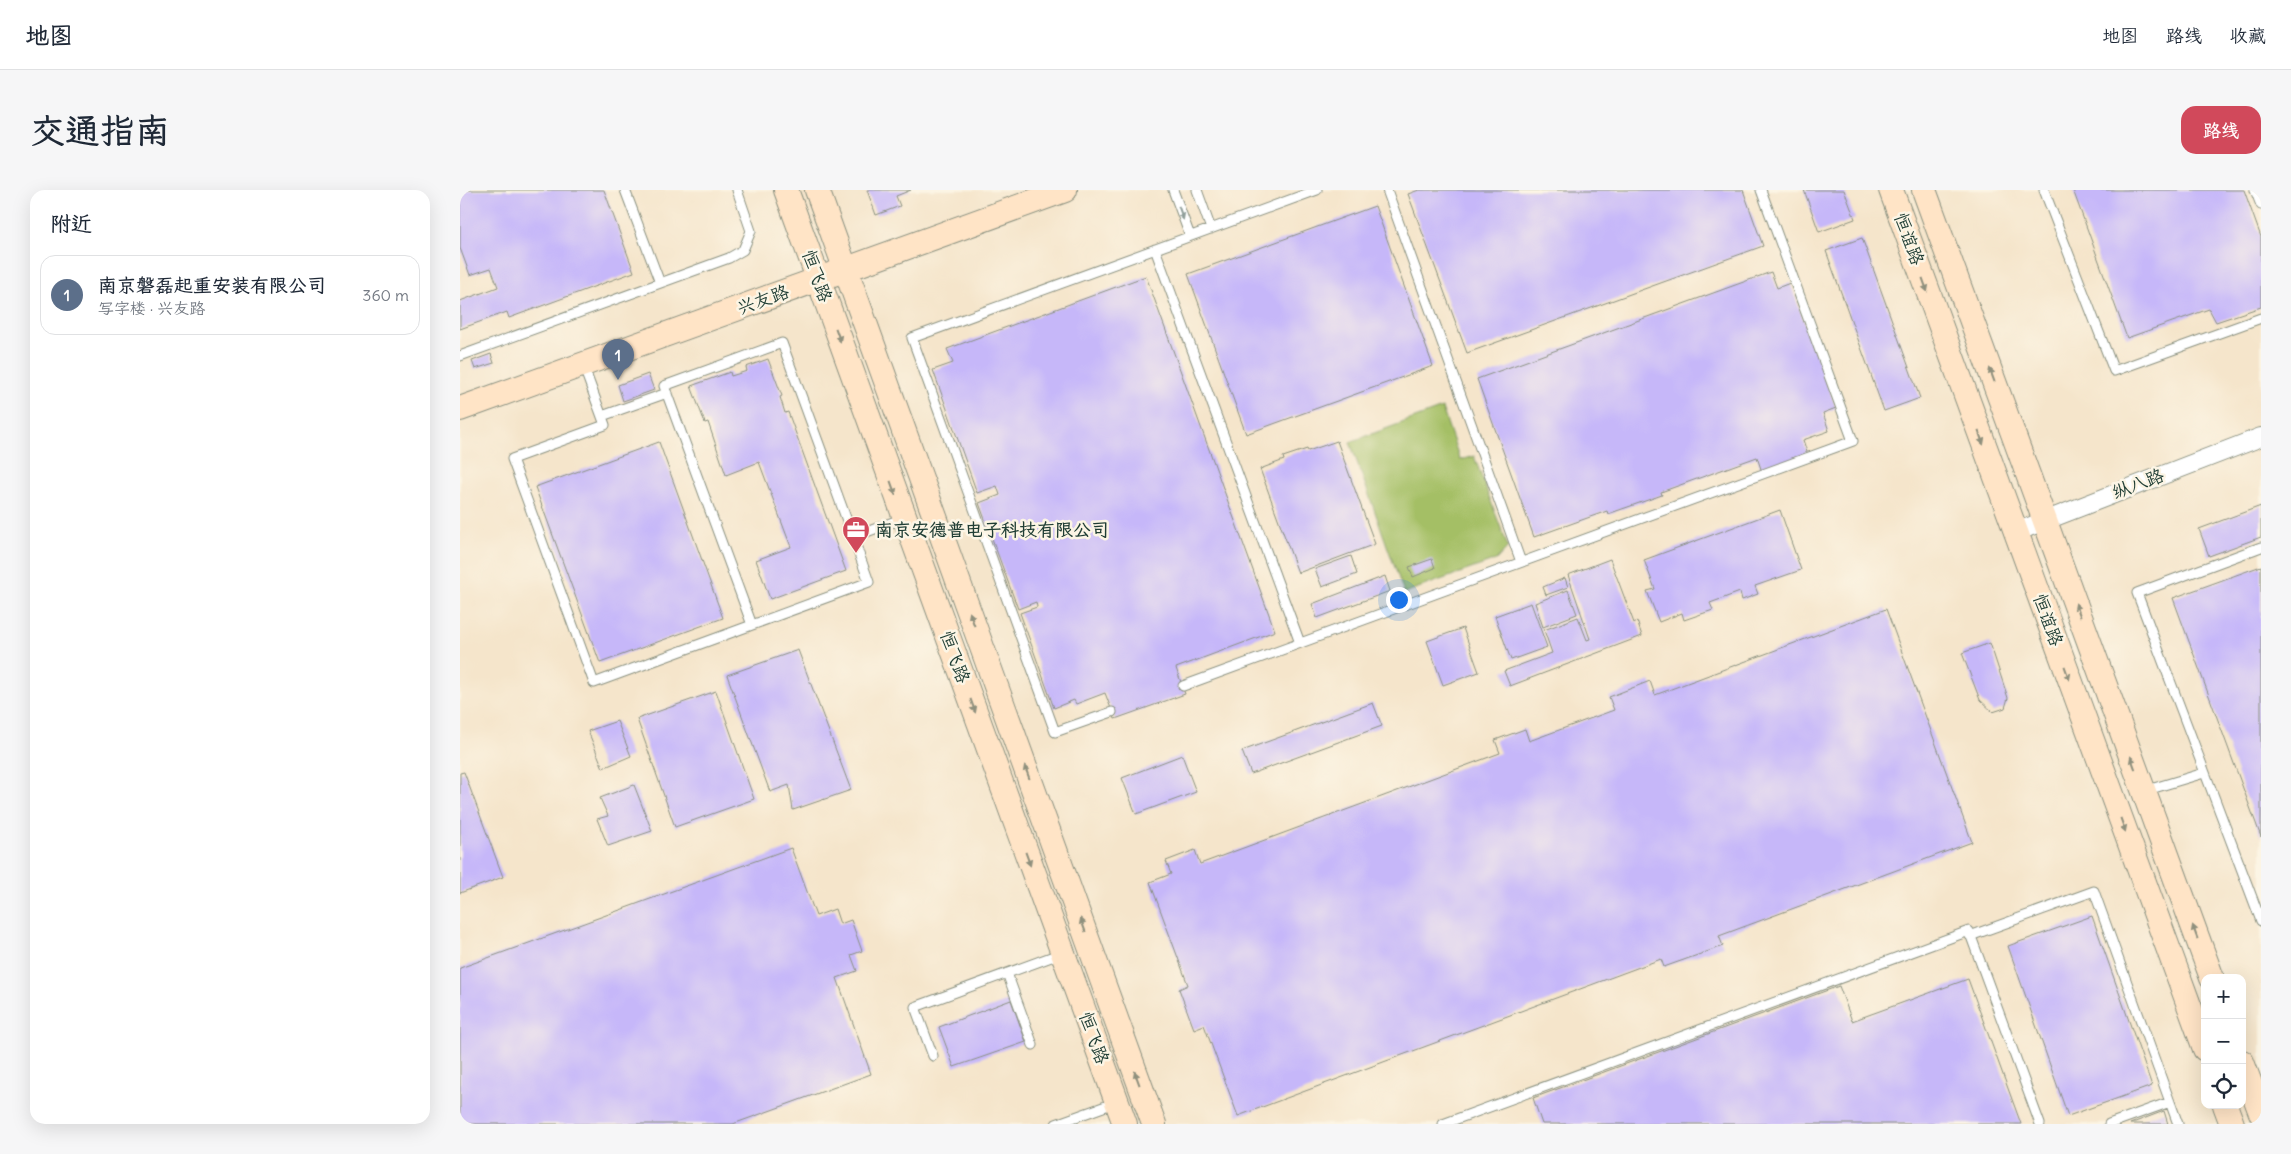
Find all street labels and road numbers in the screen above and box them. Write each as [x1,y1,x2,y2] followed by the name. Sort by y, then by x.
[1889,210,1930,268] street label: 恒谊路
[797,247,838,305] street label: 恒飞路
[734,279,792,320] street label: 兴友路
[2108,463,2167,504] street label: 纵八路
[2028,591,2069,649] street label: 恒谊路
[935,628,976,686] street label: 恒飞路
[1074,1009,1115,1067] street label: 恒飞路

